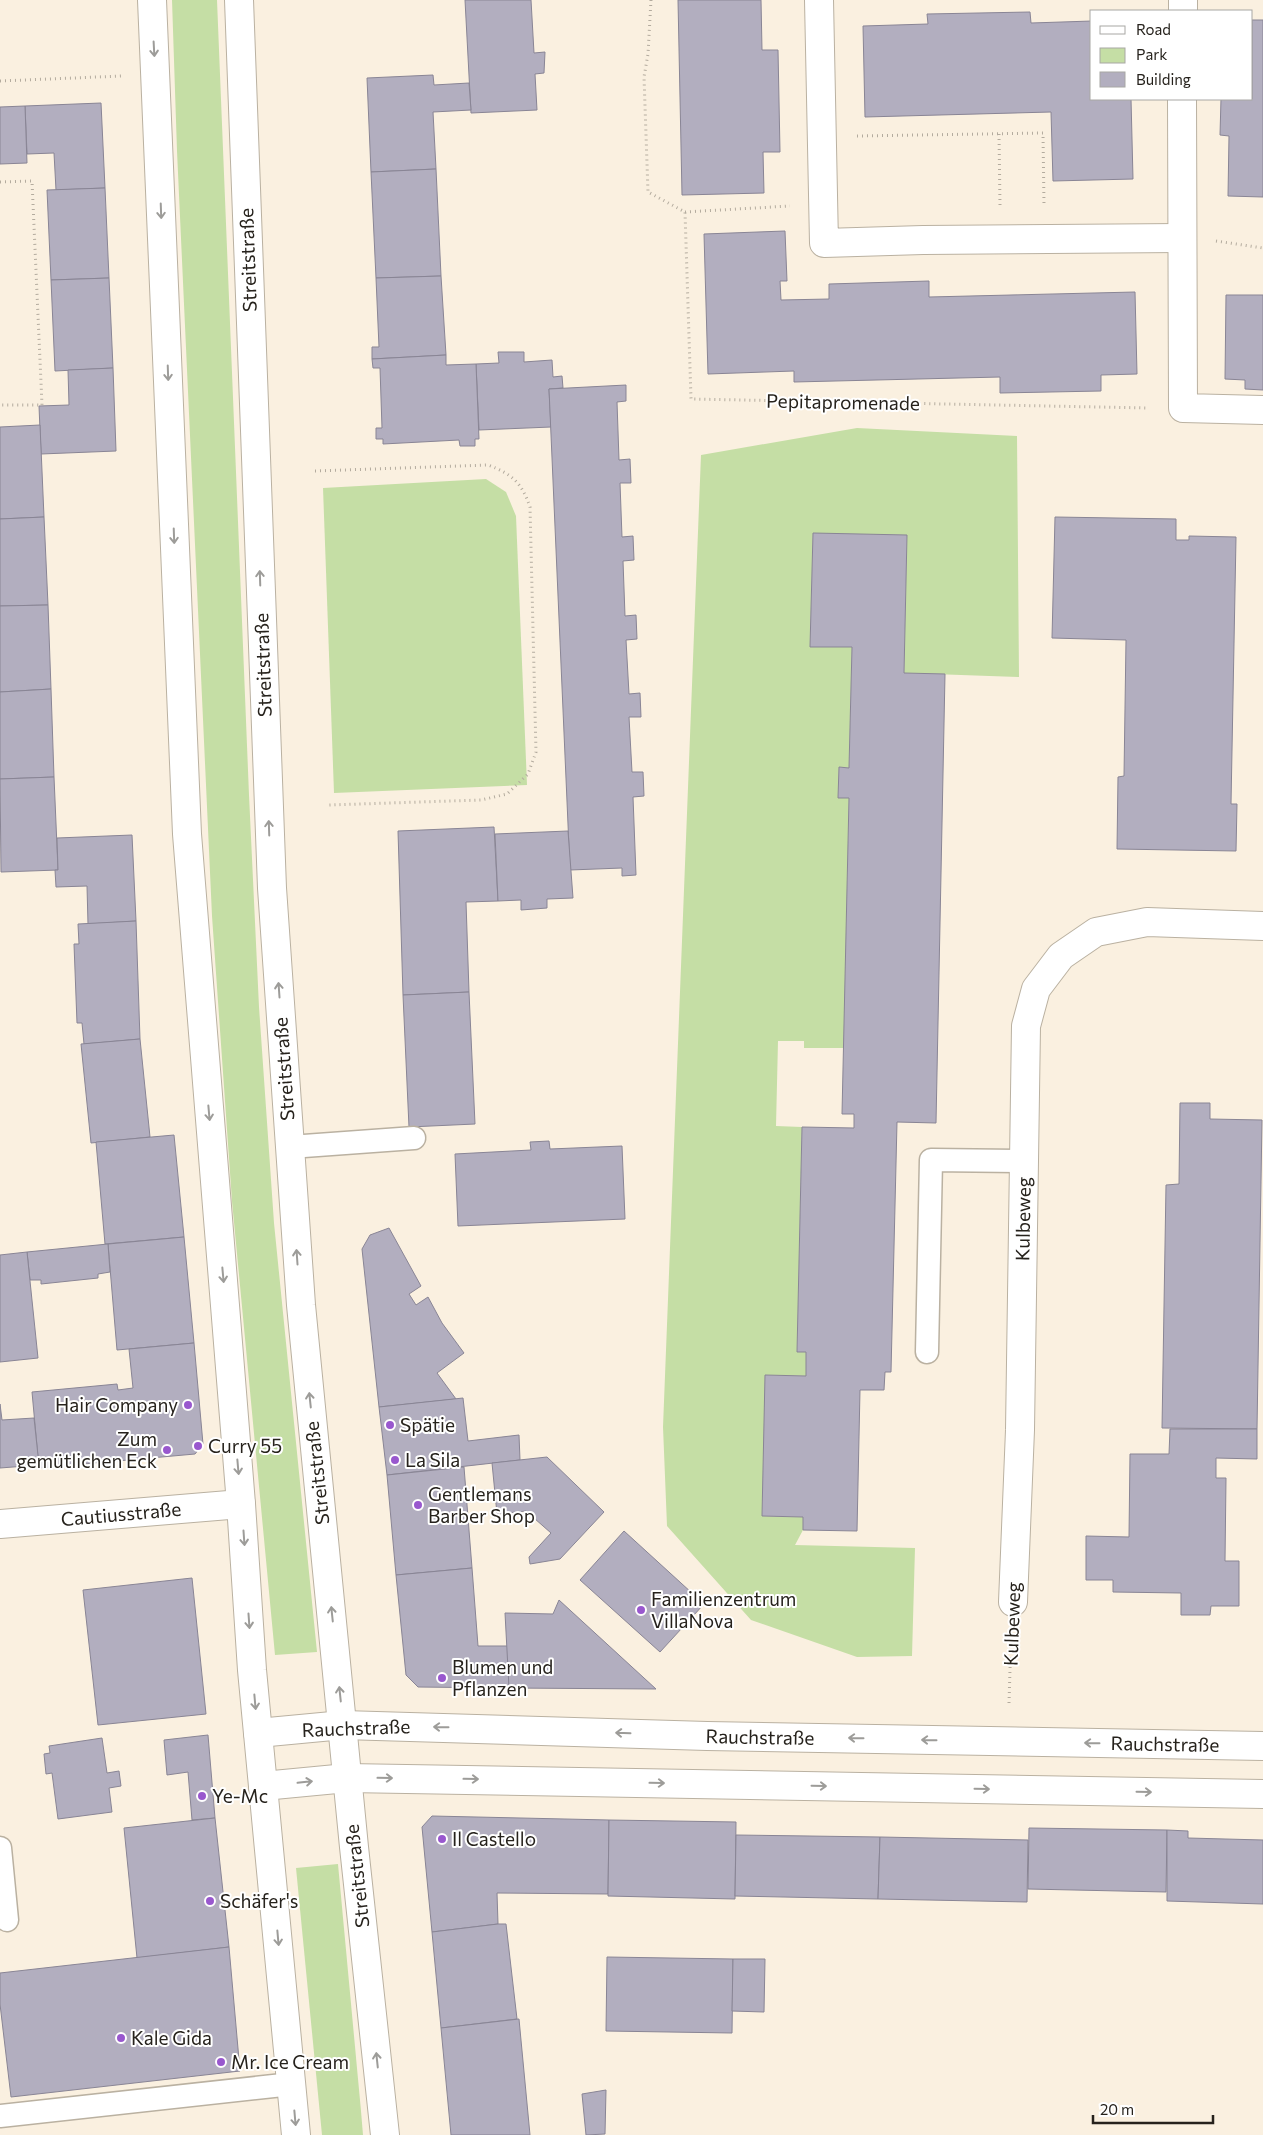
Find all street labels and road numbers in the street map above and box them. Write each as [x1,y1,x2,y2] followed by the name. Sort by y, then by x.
[234,208,261,312] street label: Streitstraße
[766,389,920,414] street label: Pepitapromenade
[249,613,276,717] street label: Streitstraße
[268,1016,299,1122] street label: Streitstraße
[1010,1177,1035,1261] street label: Kulbeweg
[300,1420,333,1526] street label: Streitstraße
[60,1497,182,1530] street label: Cautiusstraße
[999,1582,1024,1666] street label: Kulbeweg
[301,1714,411,1741] street label: Rauchstraße
[705,1724,815,1749] street label: Rauchstraße
[1110,1731,1220,1756] street label: Rauchstraße
[340,1823,373,1929] street label: Streitstraße

